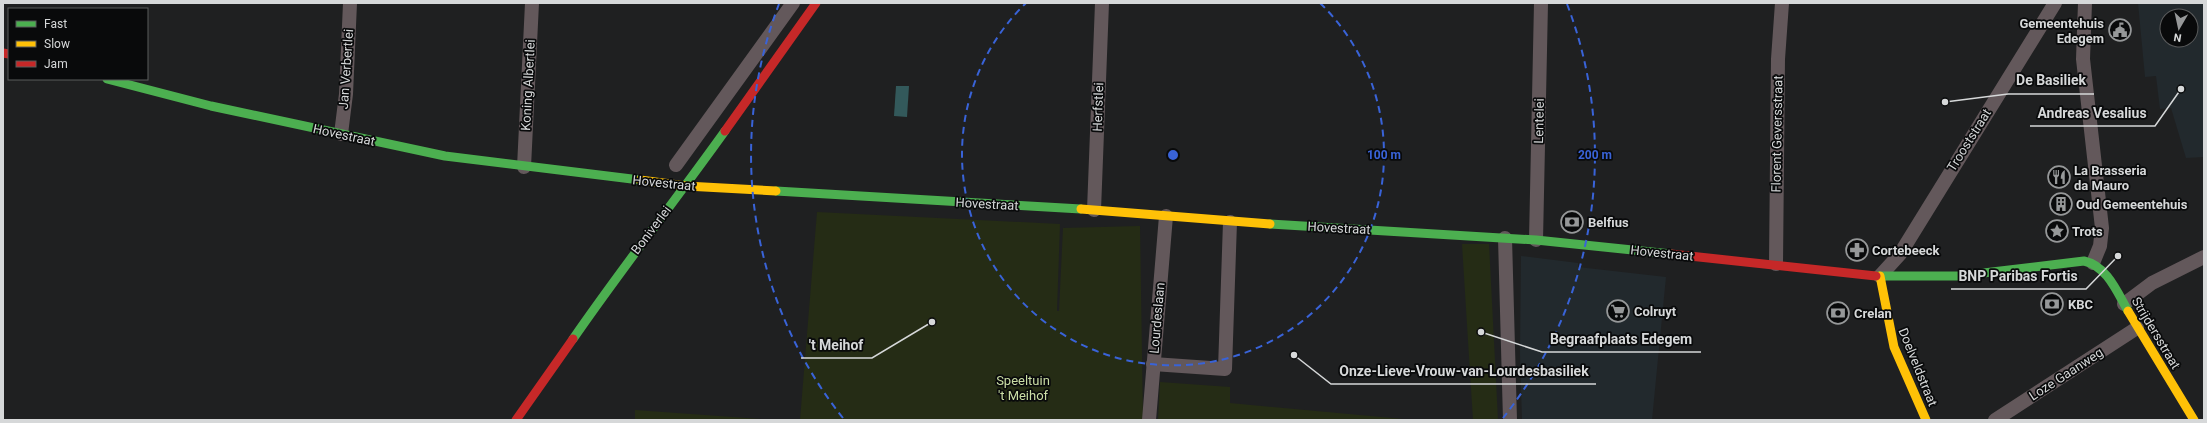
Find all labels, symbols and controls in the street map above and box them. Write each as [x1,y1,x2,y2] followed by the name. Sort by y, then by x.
[8,8,148,80] legend
[2159,8,2199,48] north arrow
[2019,16,2104,46] place label: Gemeentehuis Edegem
[44,17,67,31] text: Fast
[2107,17,2133,43] public building icon: Gemeentehuis Edegem
[336,28,356,110] street label: Jan Verbertlei
[2172,30,2182,44] text: N
[44,37,70,51] text: Slow
[518,39,538,131] street label: Koning Albertlei
[44,57,68,71] text: Jam
[2008,68,2094,94] callout: De Basiliek
[2016,72,2086,88] text: De Basiliek
[1768,75,1786,193] street label: Florent Geversstraat
[1090,82,1106,132] street label: Herfstlei
[1531,98,1547,144] street label: Lentelei
[2030,100,2155,126] callout: Andreas Vesalius
[2037,105,2147,121] text: Andreas Vesalius
[1944,106,1994,174] street label: Trooststraat
[312,121,376,149] street label: Hovestraat
[1166,148,1180,162] centre of rings
[1367,148,1401,162] text: 100 m
[1578,148,1612,162] text: 200 m
[2074,163,2147,193] place label: La Brasseria da Mauro
[2046,164,2072,190] restaurant icon: La Brasseria da Mauro
[632,172,696,194] street label: Hovestraat
[2048,191,2074,217] building icon: Oud Gemeentehuis
[955,195,1019,213] street label: Hovestraat
[2076,197,2188,212] place label: Oud Gemeentehuis
[628,203,674,257] street label: Boniverlei
[1559,209,1585,235] bank icon: Belfius
[1588,215,1629,230] place label: Belfius
[2044,218,2070,244] place icon: Trots
[1307,219,1371,237] street label: Hovestraat
[2072,224,2103,239] place label: Trots
[1844,237,1870,263] pharmacy icon: Cortebeeck
[1630,242,1694,264] street label: Hovestraat
[1872,243,1940,258] place label: Cortebeeck
[1951,263,2086,289] callout: BNP Paribas Fortis
[1958,268,2078,284] text: BNP Paribas Fortis
[1146,282,1168,354] street label: Lourdeslaan
[2039,291,2065,317] bank icon: KBC
[2129,294,2183,372] street label: Strijdersstraat
[2068,297,2094,312] place label: KBC
[1605,298,1631,324] supermarket icon: Colruyt
[1825,300,1851,326] bank icon: Crelan
[1634,304,1677,319] place label: Colruyt
[1854,306,1892,321] place label: Crelan
[1542,326,1701,352] callout: Begraafplaats Edegem
[1895,326,1941,408] street label: Doelveldstraat
[1550,331,1692,347] text: Begraafplaats Edegem
[801,332,872,358] callout: 't Meihof
[809,337,864,353] text: 't Meihof
[2026,345,2106,403] street label: Loze Gaanweg
[1331,358,1596,384] callout: Onze-Lieve-Vrouw-van-Lourdesbasiliek
[1339,363,1589,379] text: Onze-Lieve-Vrouw-van-Lourdesbasiliek
[996,373,1050,403] park label: Speeltuin 't Meihof

